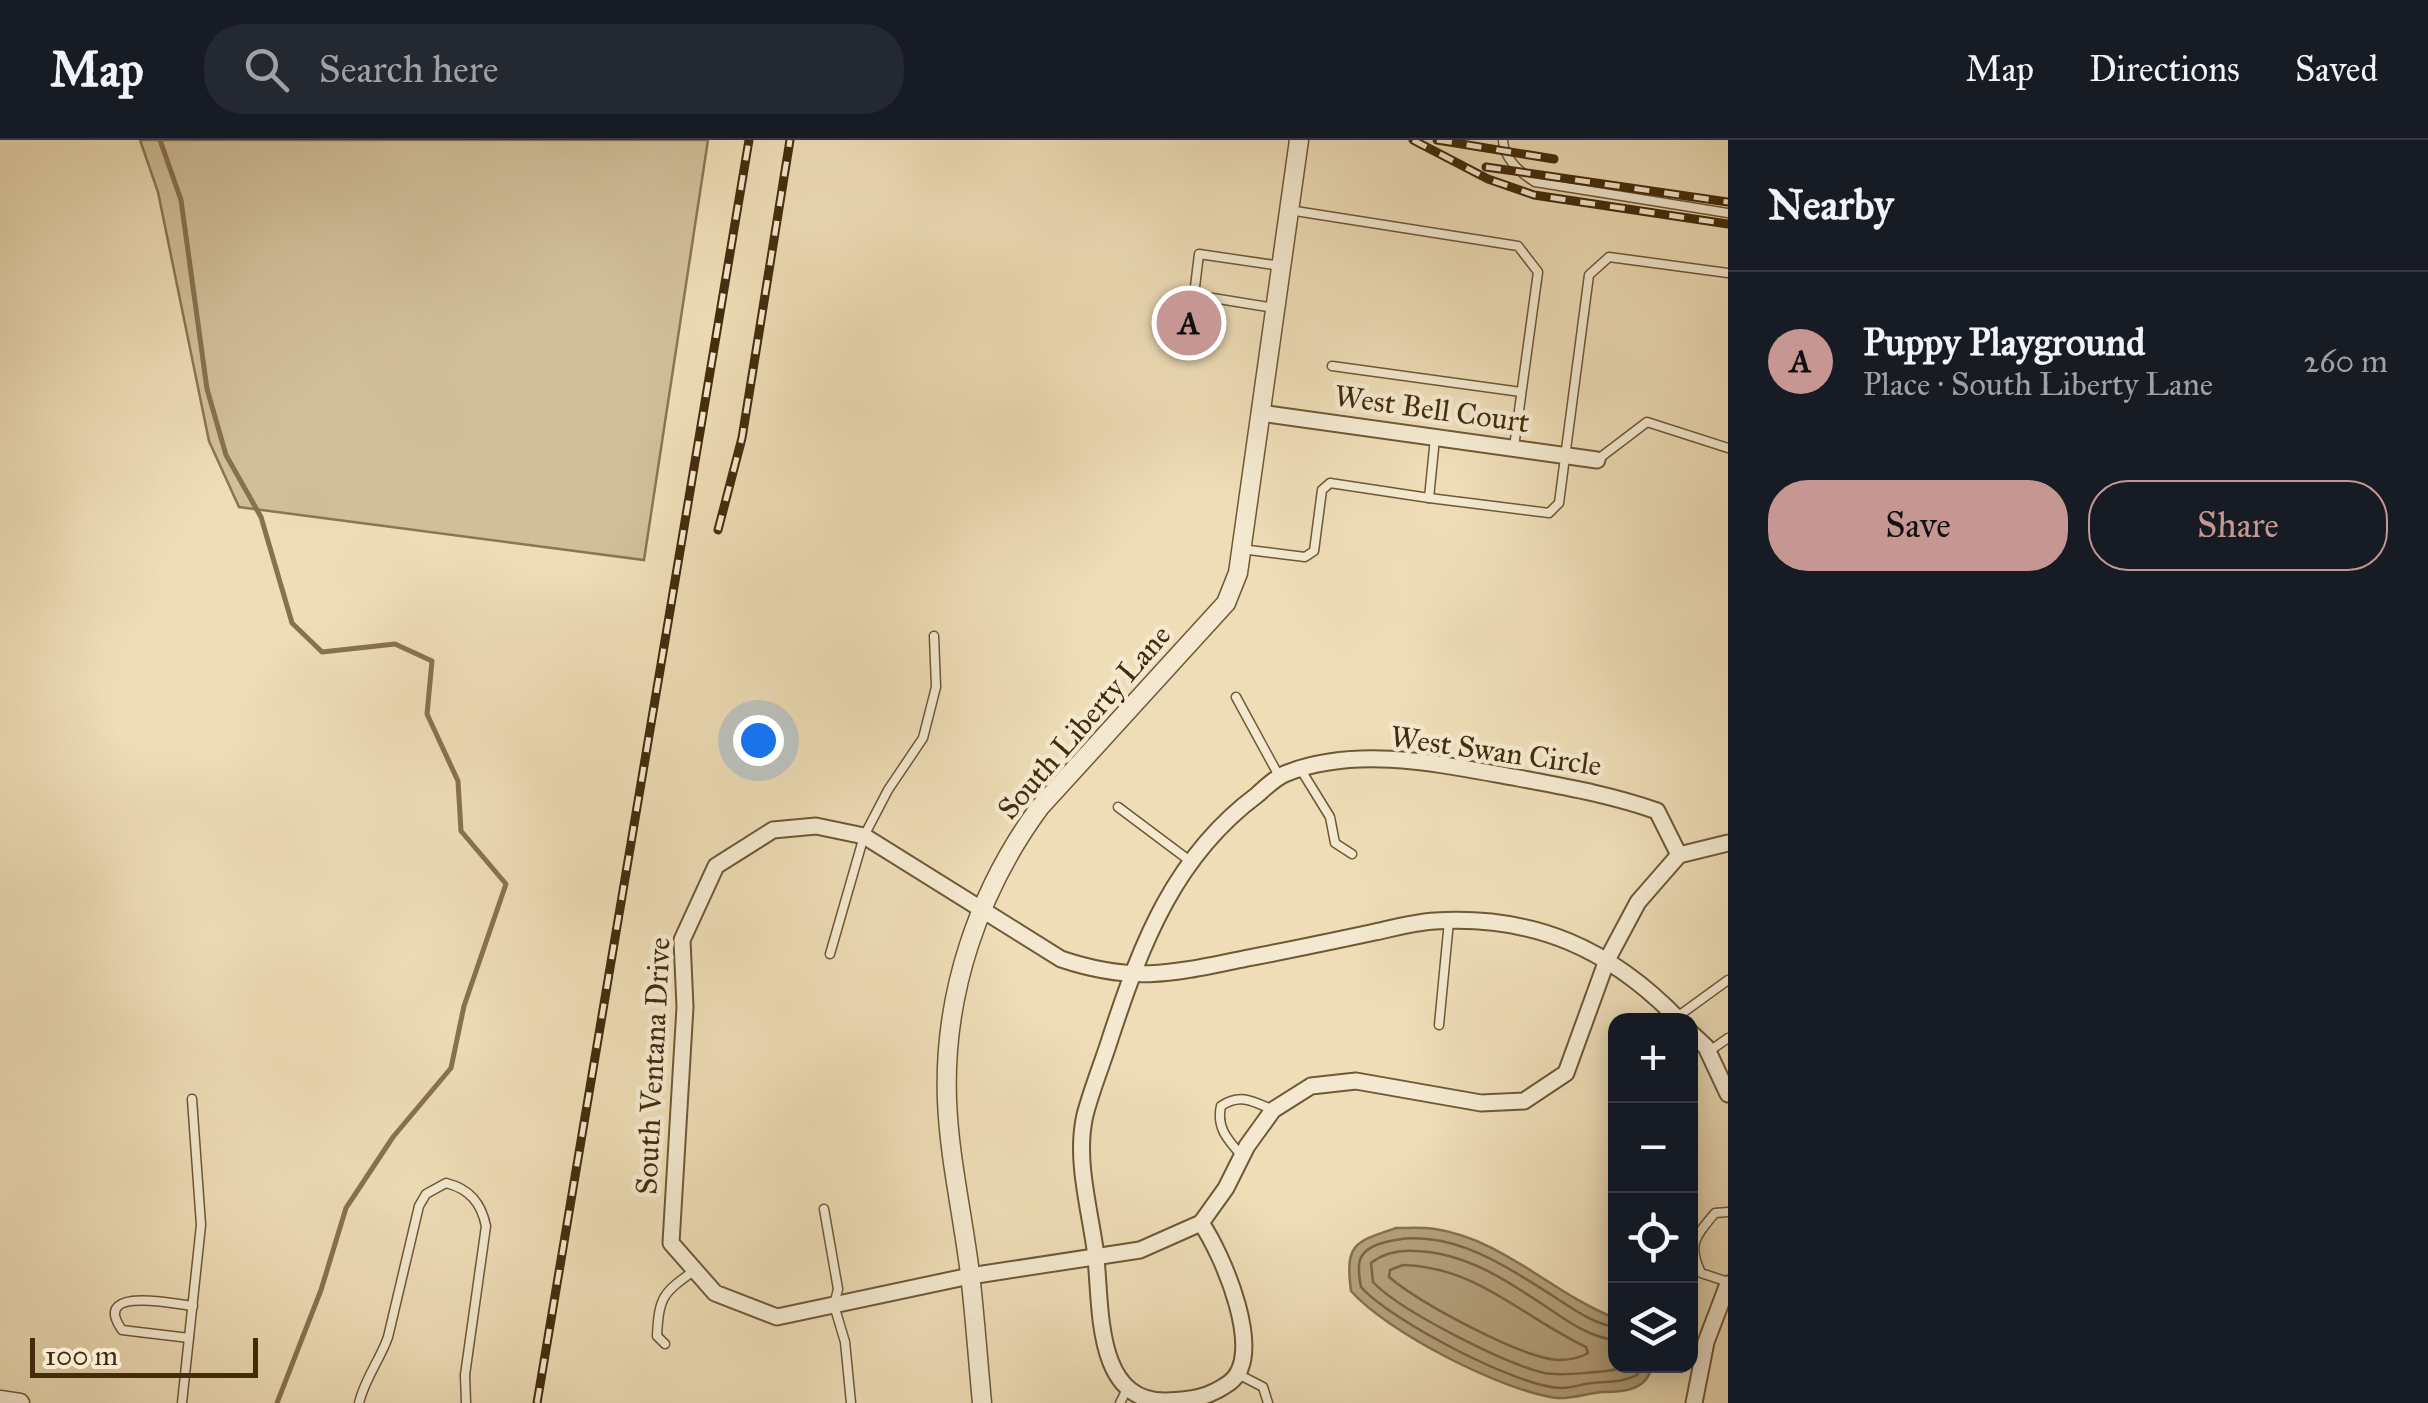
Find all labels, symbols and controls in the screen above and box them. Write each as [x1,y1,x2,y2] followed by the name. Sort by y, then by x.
[204,24,904,114] search box
[50,40,144,99] text: Map
[239,42,294,97] icon: search
[319,46,499,92] text: Search here
[1966,48,2034,91] text: Map
[2089,48,2240,91] text: Directions
[2295,48,2378,91] text: Saved
[1768,179,1893,231] text: Nearby
[1156,286,1222,360] pin: A
[1863,319,2145,365] text: Puppy Playground
[1790,342,1811,381] text: A
[2303,342,2388,381] text: 260 m
[1863,365,2213,404] text: Place · South Liberty Lane
[1332,378,1532,441] street label: West Bell Court
[1768,480,2068,571] button: Save
[2088,480,2388,571] button: Share
[990,617,1178,827] street label: South Liberty Lane
[733,715,784,766] your location
[1388,718,1604,784] street label: West Swan Circle
[628,936,678,1196] street label: South Ventana Drive
[1608,1013,1698,1373] map controls
[1608,1013,1698,1103] button: +
[1608,1103,1698,1193] button: −
[1608,1193,1698,1283] button: locate
[1608,1283,1698,1373] button: layers
[30,1333,258,1378] scale bar
[45,1338,118,1373] text: 100 m

